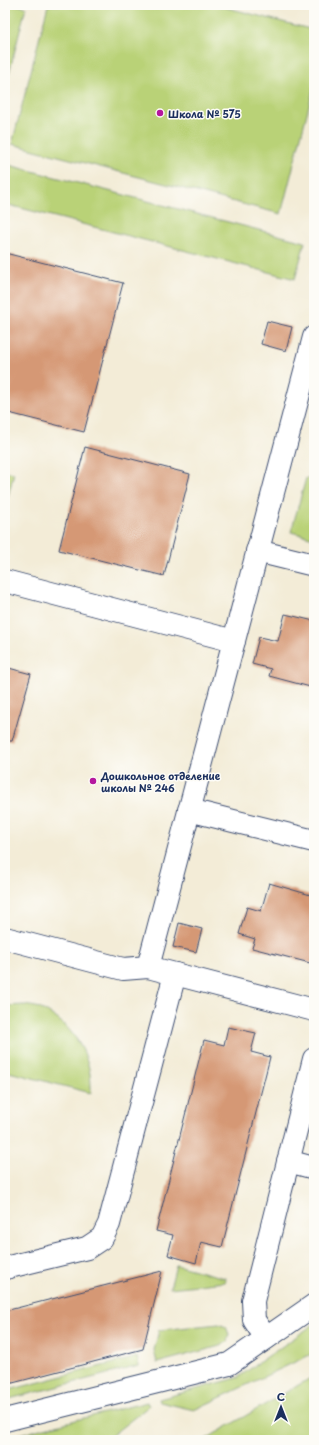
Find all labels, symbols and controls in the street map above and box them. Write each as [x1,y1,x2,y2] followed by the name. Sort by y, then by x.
[168,106,241,121] place label: Школа № 575
[155,108,165,118] marker: Школа № 575
[100,768,221,795] place label: Дошкольное отделение школы № 246
[88,776,98,786] marker: Дошкольное отделение школы № 246
[261,1387,301,1427] north arrow
[277,1388,285,1405] text: С

